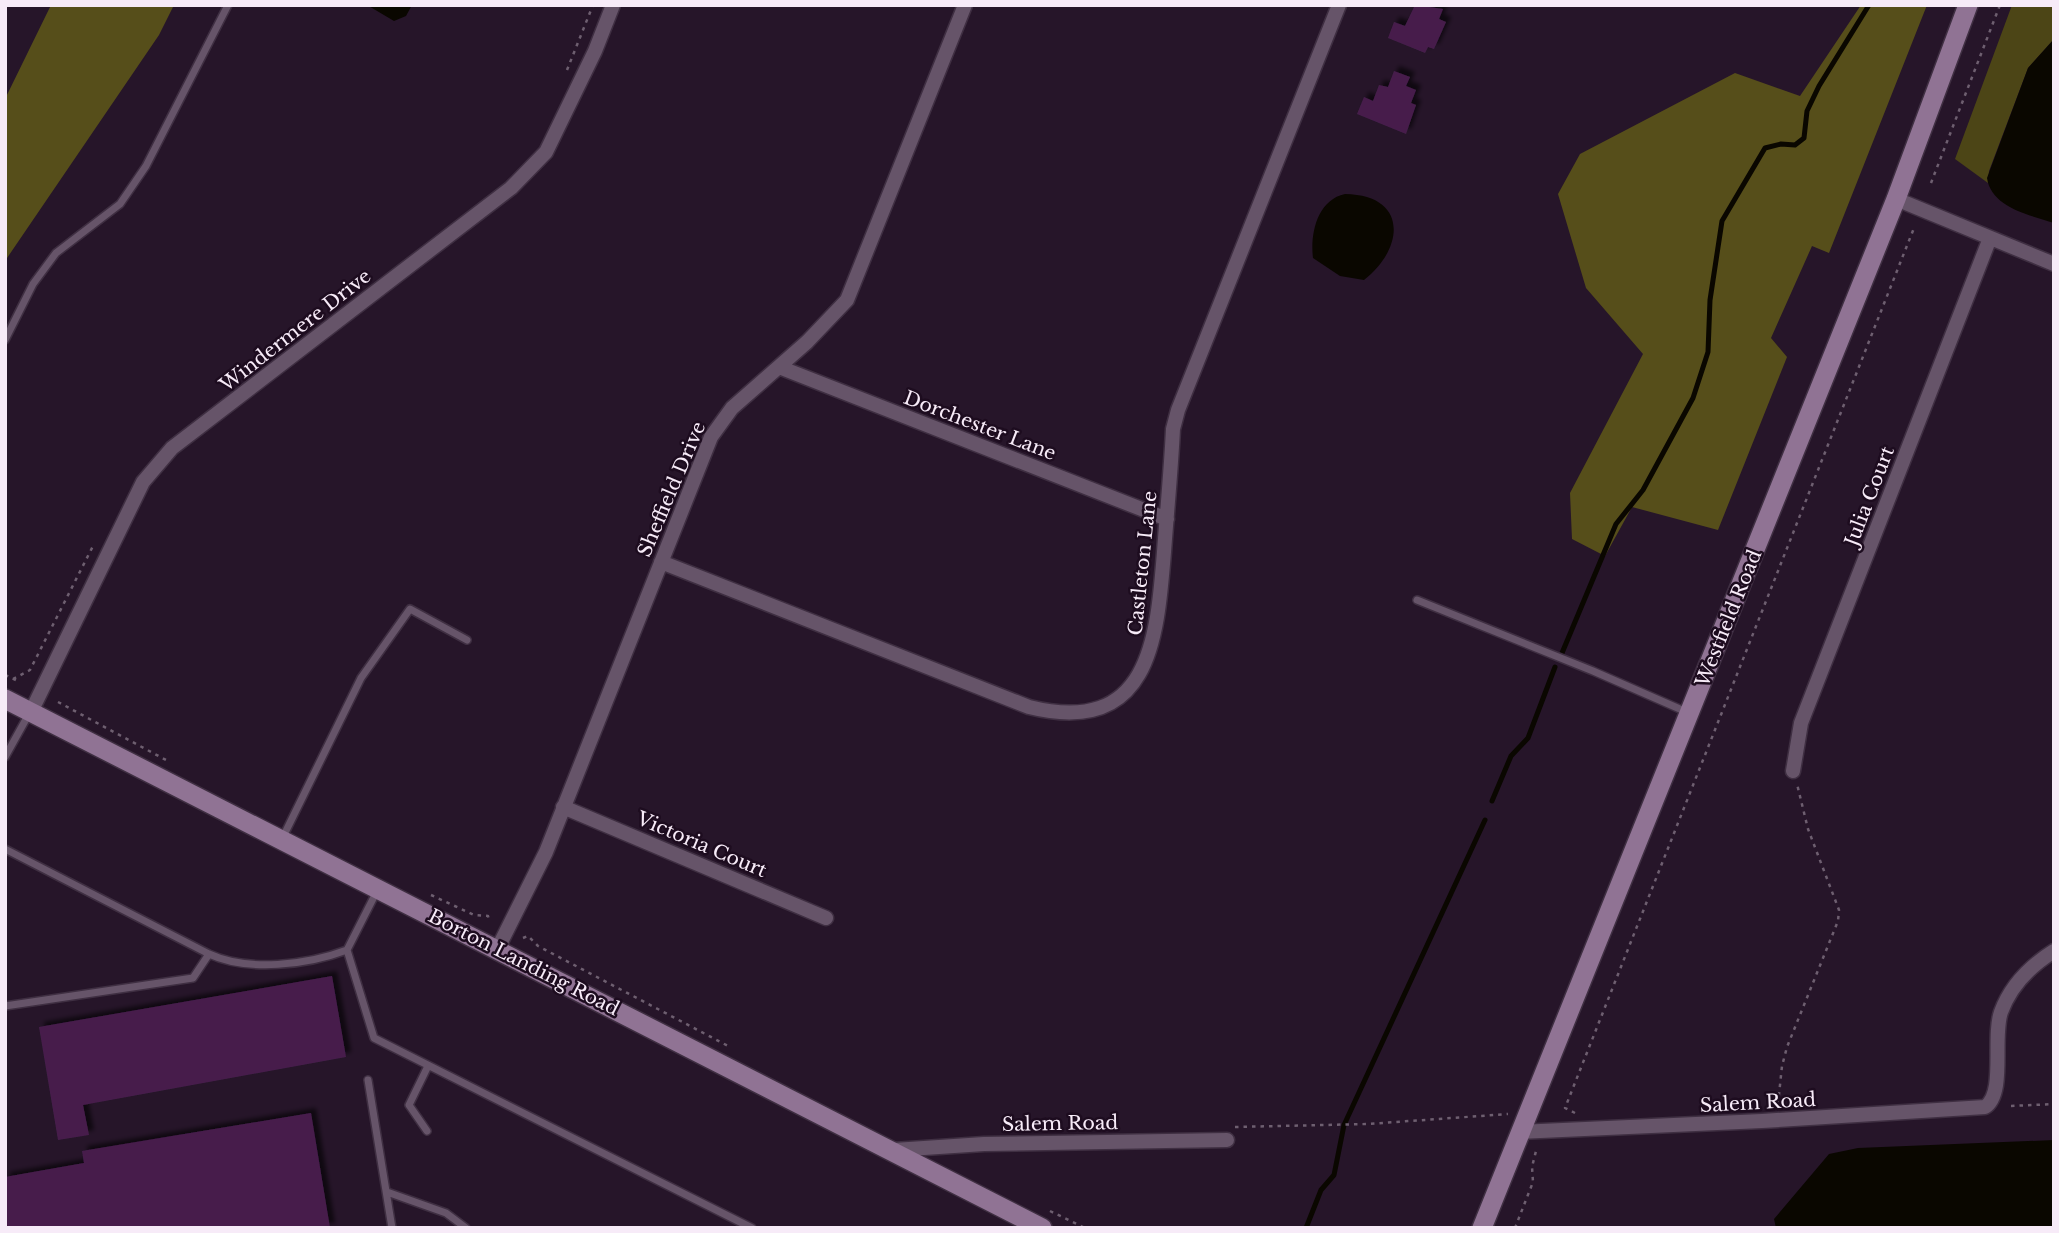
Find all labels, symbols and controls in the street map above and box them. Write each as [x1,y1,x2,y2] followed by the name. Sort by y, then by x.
[214,264,375,397] street label: Windermere Drive
[900,386,1059,465] street label: Dorchester Lane
[633,418,710,560] street label: Sheffield Drive
[1839,442,1899,552] street label: Julia Court
[1123,490,1162,636] street label: Castleton Lane
[1690,546,1767,691] street label: Westfield Road
[632,806,771,883] street label: Victoria Court
[424,904,623,1021] street label: Borton Landing Road
[1699,1088,1817,1117] street label: Salem Road
[1002,1111,1118,1136] street label: Salem Road

